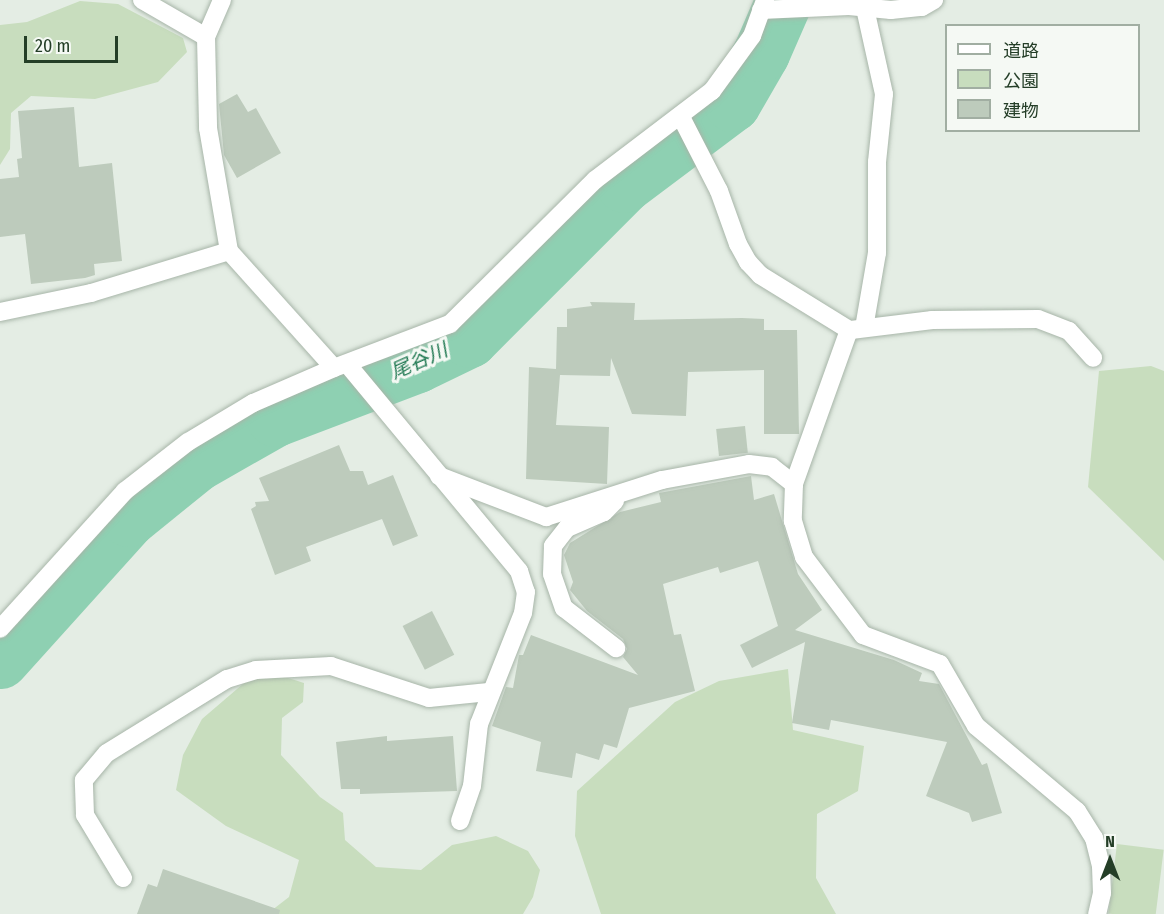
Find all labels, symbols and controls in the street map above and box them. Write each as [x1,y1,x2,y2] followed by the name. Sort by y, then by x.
[27,24,122,62] scale bar
[945,24,1140,132] legend
[35,35,70,57] text: 20 m
[1003,40,1039,62] text: 道路
[1003,70,1039,92] text: 公園
[1003,100,1039,122] text: 建物
[387,338,451,384] water label: 尾谷川
[1080,830,1140,890] north arrow
[1105,832,1115,851] text: N

